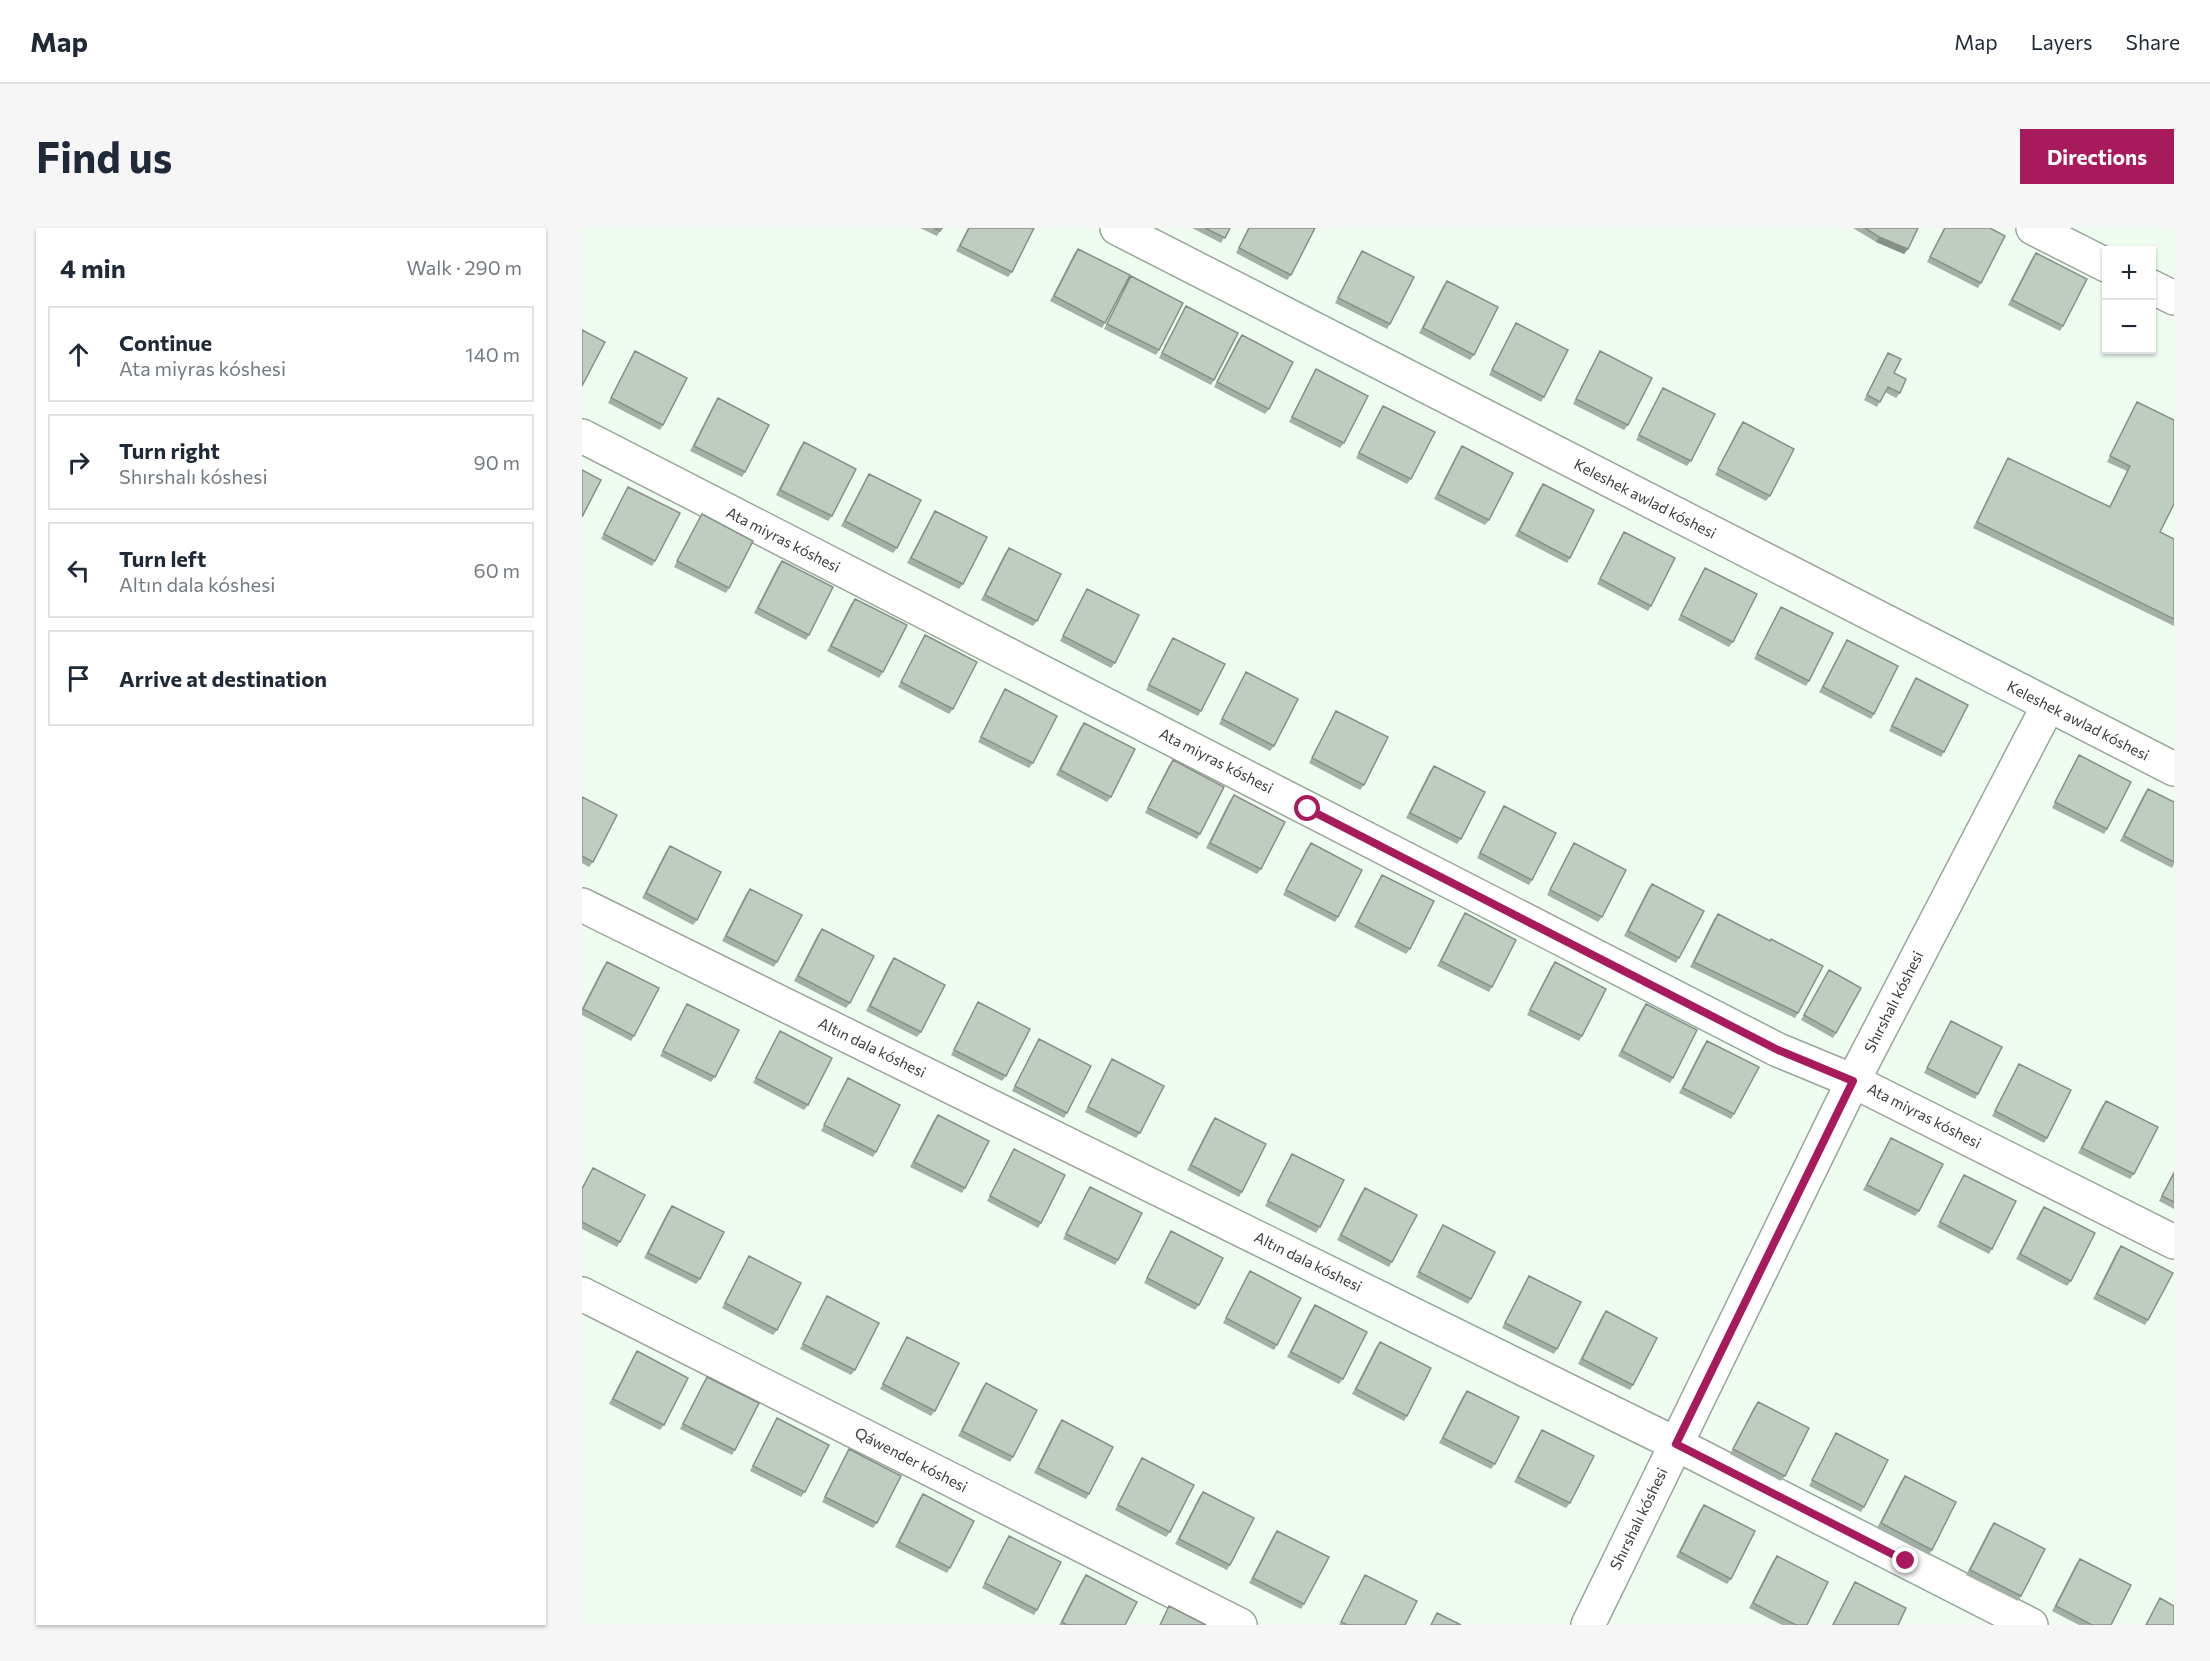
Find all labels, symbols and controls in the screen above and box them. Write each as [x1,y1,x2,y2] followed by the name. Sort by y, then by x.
[30,24,88,58] text: Map
[1954,29,1998,54] text: Map
[2031,29,2093,54] text: Layers
[2126,29,2180,54] text: Share
[2020,129,2174,184] button: Directions
[36,130,172,182] text: Find us
[2102,246,2156,354] map controls
[2102,246,2156,300] button: +
[60,252,126,283] text: 4 min
[406,255,522,279] text: Walk · 290 m
[2102,300,2156,354] button: −
[119,329,212,356] text: Continue
[62,338,95,371] icon: ahead
[465,342,520,366] text: 140 m
[119,356,286,380] text: Ata miyras kóshesi
[119,437,220,464] text: Turn right
[62,446,95,479] icon: right
[474,450,520,474] text: 90 m
[1571,454,1719,542] street label: Keleshek awlad kóshesi
[119,464,268,488] text: Shırshalı kóshesi
[724,503,843,576] street label: Ata miyras kóshesi
[119,545,206,572] text: Turn left
[62,554,95,587] icon: left
[474,558,520,582] text: 60 m
[119,572,275,596] text: Altın dala kóshesi
[62,662,95,695] icon: arrive
[119,665,327,692] text: Arrive at destination
[2004,676,2152,764] street label: Keleshek awlad kóshesi
[1157,724,1276,797] street label: Ata miyras kóshesi
[1294,795,1320,821] route start
[1860,948,1926,1055] street label: Shırshalı kóshesi
[816,1013,929,1081] street label: Altın dala kóshesi
[1865,1079,1984,1152] street label: Ata miyras kóshesi
[1252,1227,1365,1295] street label: Altın dala kóshesi
[852,1423,971,1495] street label: Qáwender kóshesi
[1606,1465,1671,1573] street label: Shırshalı kóshesi
[1892,1547,1918,1573] route end

